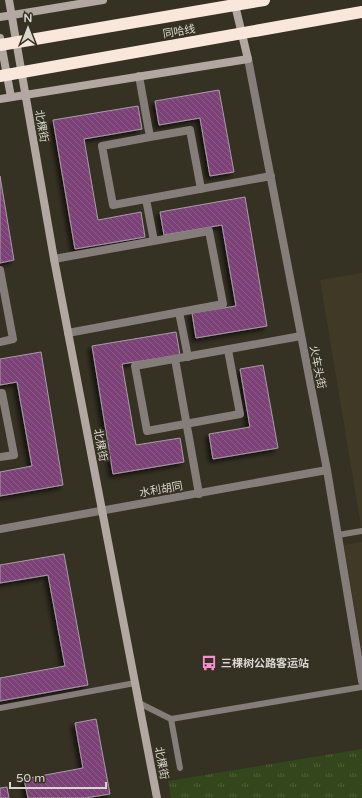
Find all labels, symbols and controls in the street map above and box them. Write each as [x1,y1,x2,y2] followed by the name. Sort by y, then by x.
[8,8,48,48] north arrow
[24,12,32,25] text: N
[162,22,196,41] street label: 同哈线
[32,109,51,143] street label: 北棵街
[307,344,328,390] street label: 火车头街
[91,428,110,463] street label: 北棵街
[138,479,184,500] street label: 水利胡同
[200,654,218,672] bus stop icon: 三棵树公路客运站
[221,657,309,670] place label: 三棵树公路客运站
[152,746,171,781] street label: 北棵街
[10,764,106,790] scale bar
[16,771,45,785] text: 50 m

